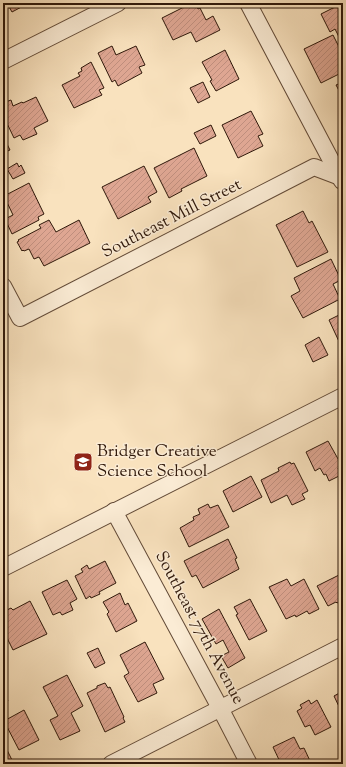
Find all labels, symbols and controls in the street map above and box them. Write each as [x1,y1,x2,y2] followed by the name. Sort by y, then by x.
[98,173,246,265] street label: Southeast Mill Street
[97,440,217,484] place label: Bridger Creative Science School
[72,451,94,473] school or university icon: Bridger Creative Science School
[149,547,250,709] street label: Southeast 77th Avenue

